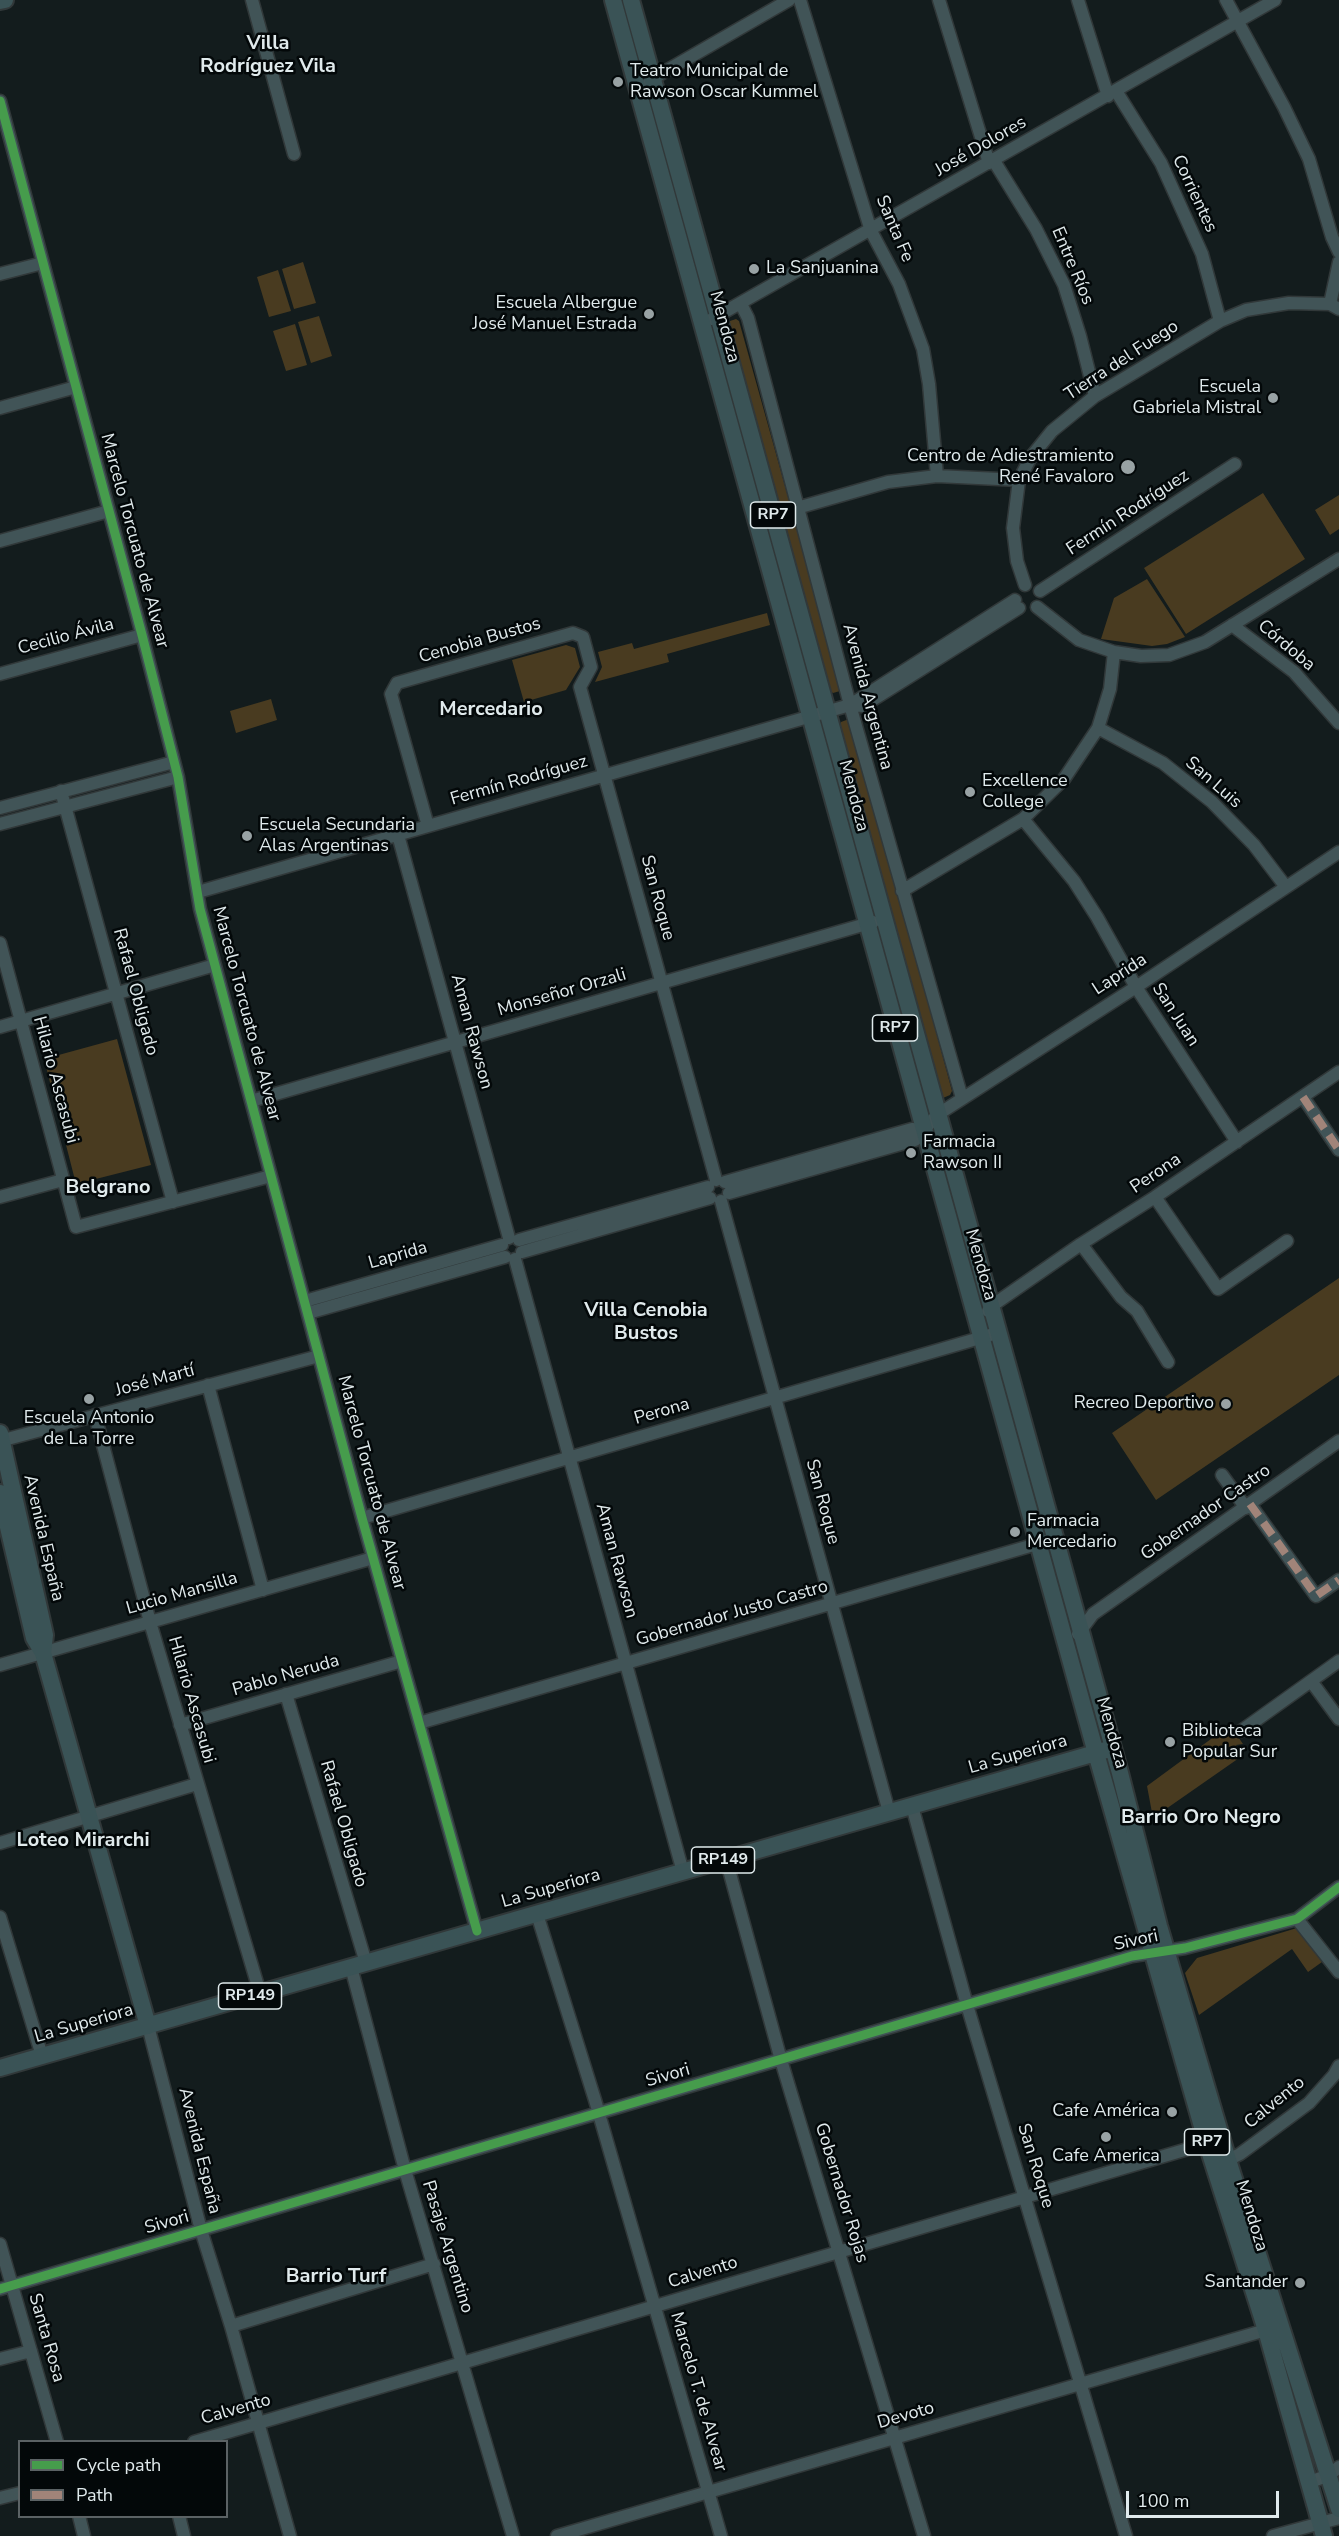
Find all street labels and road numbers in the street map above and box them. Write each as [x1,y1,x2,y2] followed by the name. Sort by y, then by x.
[931,112,1031,182] street label: José Dolores
[1167,152,1221,236] street label: Corrientes
[870,192,918,266] street label: Santa Fe
[1046,224,1098,308] street label: Entre Ríos
[704,289,744,365] street label: Mendoza
[1061,316,1183,406] street label: Tierra del Fuego
[95,431,173,651] street label: Marcelo Torcuato de Alvear
[1063,465,1193,561] street label: Fermín Rodríguez
[750,502,796,528] road number: RP7
[417,613,543,669] street label: Cenobia Bustos
[16,614,116,660] street label: Cecilio Ávila
[1253,616,1319,676] street label: Córdoba
[837,622,897,772] street label: Avenida Argentina
[448,751,590,811] street label: Fermín Rodríguez
[1180,753,1246,813] street label: San Luis
[833,758,873,834] street label: Mendoza
[635,853,679,943] street label: San Roque
[207,904,285,1124] street label: Marcelo Torcuato de Alvear
[108,926,162,1058] street label: Rafael Obligado
[1089,949,1151,1001] street label: Laprida
[495,964,629,1022] street label: Monseñor Orzali
[445,972,497,1092] street label: Aman Rawson
[1147,979,1203,1051] street label: San Juan
[28,1014,82,1146] street label: Hilario Ascasubi
[872,1015,918,1041] road number: RP7
[1126,1149,1186,1199] street label: Perona
[960,1227,1000,1303] street label: Mendoza
[366,1237,430,1275] street label: Laprida
[113,1360,197,1402] street label: José Martí
[332,1373,410,1593] street label: Marcelo Torcuato de Alvear
[632,1394,692,1430] street label: Perona
[800,1457,844,1547] street label: San Roque
[1137,1460,1275,1566] street label: Gobernador Castro
[18,1473,68,1603] street label: Avenida España
[590,1501,642,1621] street label: Aman Rawson
[124,1568,240,1620] street label: Lucio Mansilla
[633,1576,831,1652] street label: Gobernador Justo Castro
[163,1634,219,1766] street label: Hilario Ascasubi
[230,1650,342,1702] street label: Pablo Neruda
[1091,1695,1131,1771] street label: Mendoza
[966,1731,1070,1779] street label: La Superiora
[315,1758,371,1890] street label: Rafael Obligado
[692,1847,754,1873] road number: RP149
[499,1865,603,1913] street label: La Superiora
[1112,1926,1160,1956] street label: Sivori
[218,1983,282,2009] road number: RP149
[32,2000,136,2048] street label: La Superiora
[643,2059,693,2093] street label: Sivori
[1240,2072,1310,2134] street label: Calvento
[173,2086,225,2216] street label: Avenida España
[809,2120,873,2266] street label: Gobernador Rojas
[1012,2121,1058,2211] street label: San Roque
[1184,2129,1230,2155] road number: RP7
[417,2178,477,2316] street label: Pasaje Argentino
[1230,2178,1272,2254] street label: Mendoza
[142,2206,192,2240] street label: Sivori
[666,2252,740,2294] street label: Calvento
[23,2291,69,2385] street label: Santa Rosa
[665,2310,731,2474] street label: Marcelo T. de Alvear
[199,2390,273,2430] street label: Calvento
[875,2398,937,2434] street label: Devoto

